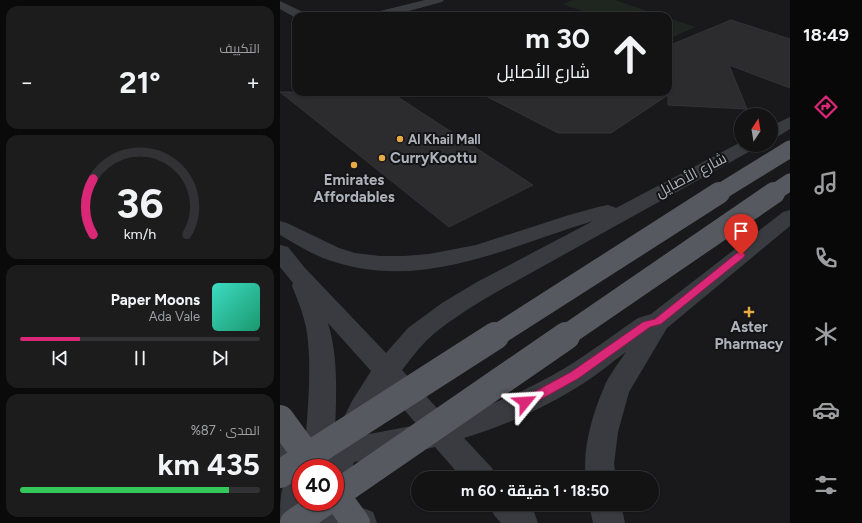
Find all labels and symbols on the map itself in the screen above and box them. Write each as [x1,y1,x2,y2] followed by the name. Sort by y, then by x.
[734,108,778,152] north arrow
[408,132,481,147] place label: Al Khail Mall
[395,134,405,144] marker: Al Khail Mall
[390,149,477,167] place label: CurryKoottu
[652,149,730,203] street label: شارع الأصايل
[377,153,387,163] marker: CurryKoottu
[349,160,359,170] marker: Emirates Affordables
[313,171,395,206] place label: Emirates Affordables
[724,214,758,255] pin
[744,307,754,317] marker: Aster Pharmacy
[715,318,784,353] place label: Aster Pharmacy
[504,381,546,423] position arrow
[292,459,344,511] speed limit sign: 40

